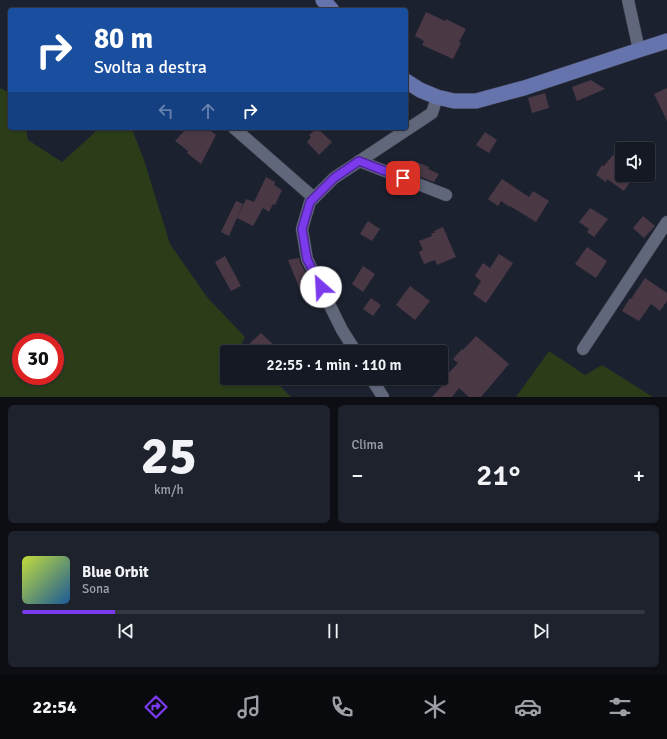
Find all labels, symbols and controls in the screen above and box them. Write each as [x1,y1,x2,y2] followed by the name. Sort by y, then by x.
[94,22,153,56] text: 80 m
[28,24,80,76] icon: right
[94,56,207,78] text: Svolta a destra
[155,100,177,122] icon: left
[197,100,219,122] icon: ahead
[239,100,261,122] icon: right
[615,142,655,182] map controls
[615,142,655,182] button: sound
[386,161,420,195] pin
[392,167,414,189] icon: arrive
[300,266,342,308] position arrow
[12,333,64,385] speed limit sign: 30
[267,356,401,374] text: 22:55 · 1 min · 110 m
[141,424,197,488] text: 25
[352,437,384,453] text: Clima
[476,457,520,494] text: 21°
[352,462,363,489] text: −
[633,462,645,489] text: +
[154,482,183,498] text: km/h
[82,563,149,581] text: Blue Orbit
[82,581,110,597] text: Sona
[115,620,137,642] icon: previous
[322,620,344,642] icon: pause
[530,620,552,642] icon: next
[142,693,170,721] icon: directions
[235,693,263,721] icon: music
[328,693,356,721] icon: phone
[421,693,449,721] icon: climate
[514,693,542,721] icon: car
[606,693,634,721] icon: filters
[32,696,77,718] text: 22:54

